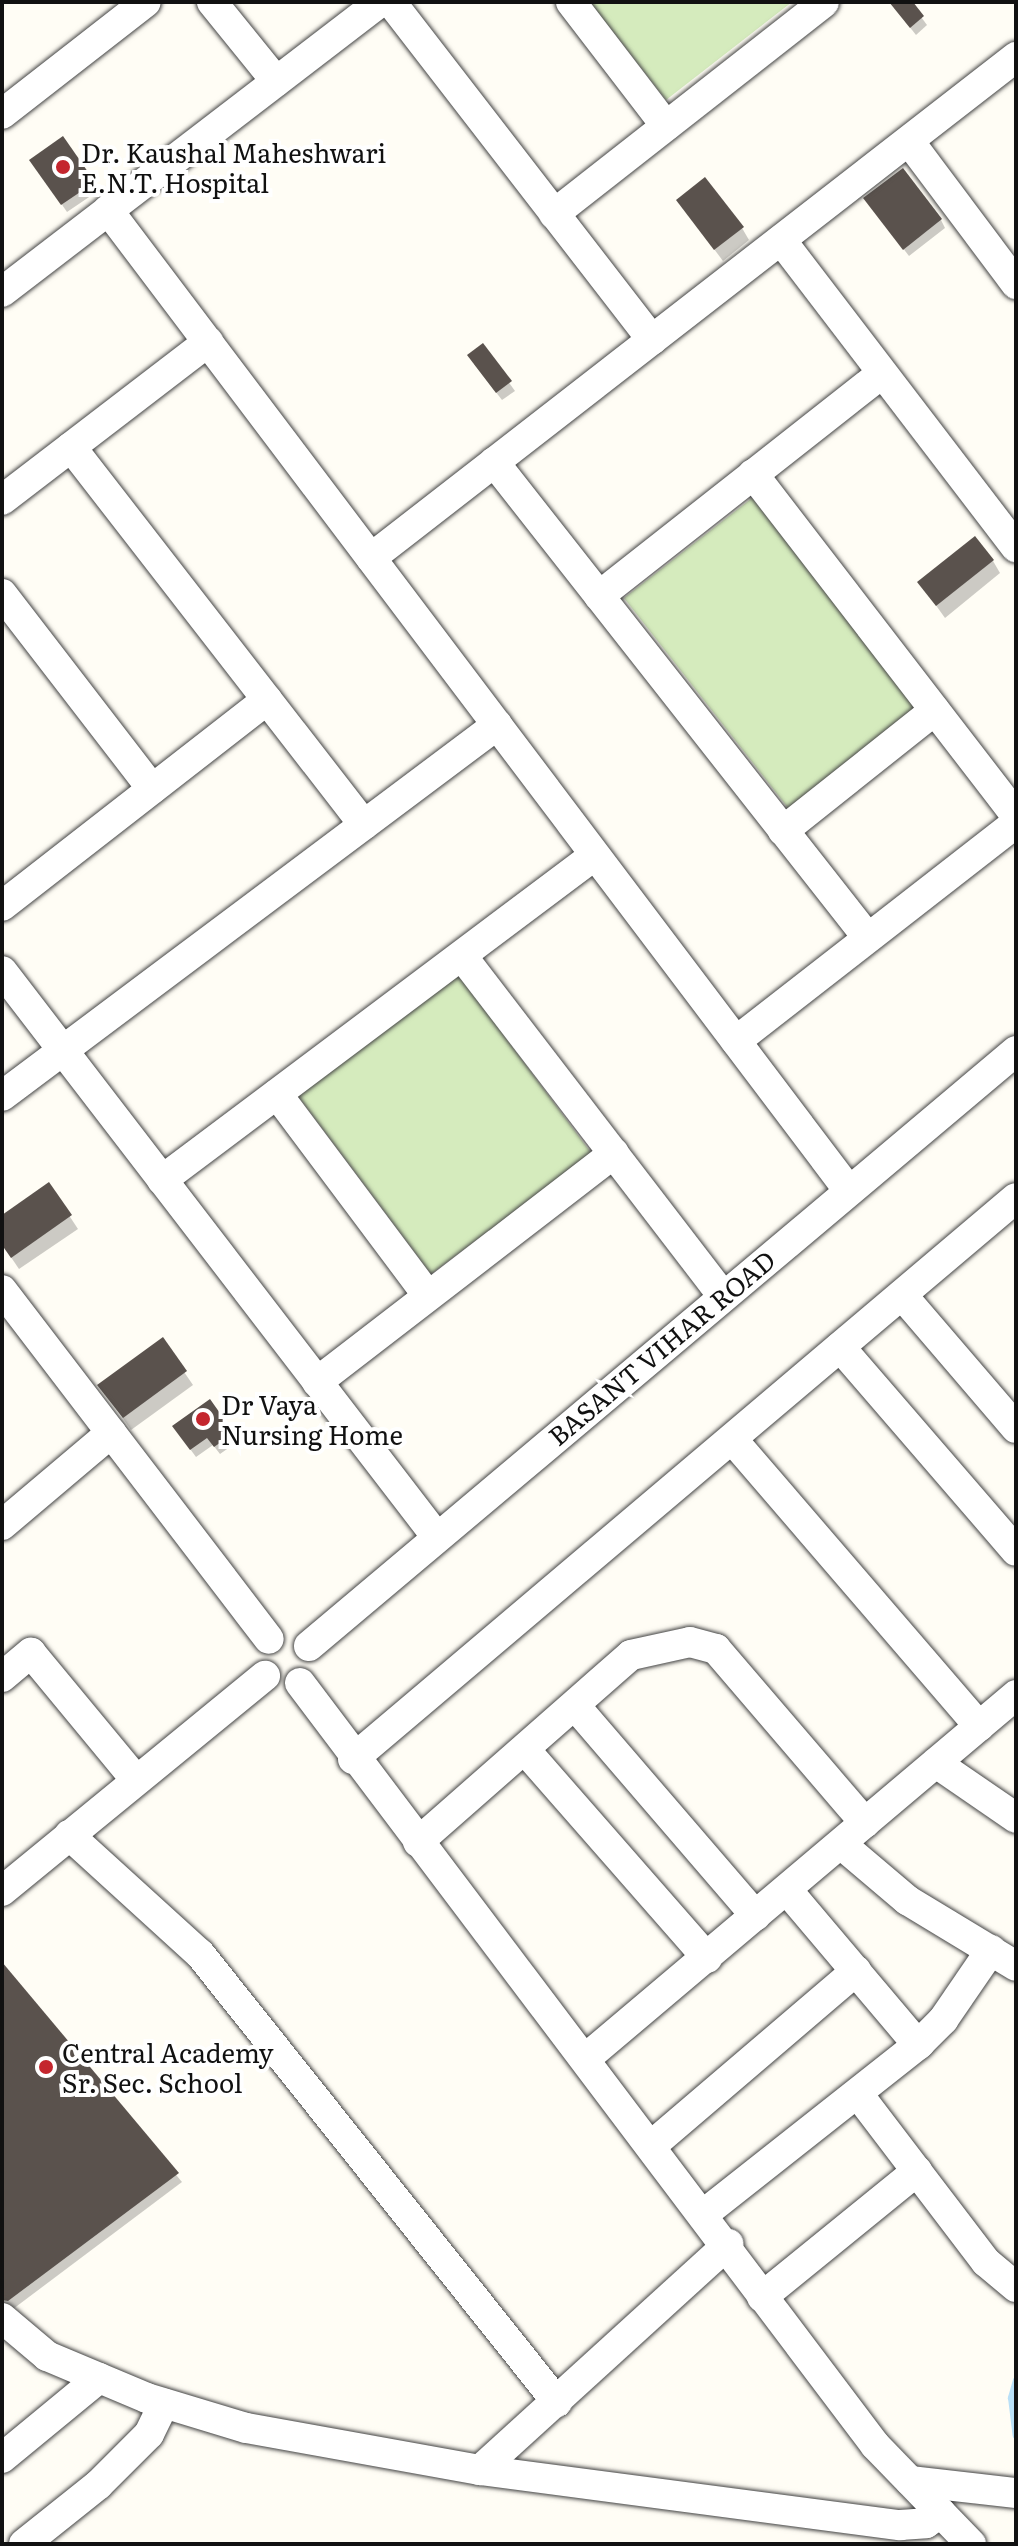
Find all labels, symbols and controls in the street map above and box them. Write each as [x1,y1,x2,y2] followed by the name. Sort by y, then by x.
[81,136,386,198] place label: Dr. Kaushal Maheshwari E.N.T. Hospital
[52,156,74,178] marker: Dr. Kaushal Maheshwari E.N.T. Hospital
[541,1243,781,1451] street label: BASANT VIHAR ROAD
[221,1388,403,1450] place label: Dr Vaya Nursing Home
[192,1408,214,1430] marker: Dr Vaya Nursing Home
[62,2036,273,2098] place label: Central Academy Sr. Sec. School
[37,2058,55,2076] marker: Central Academy Sr. Sec. School

